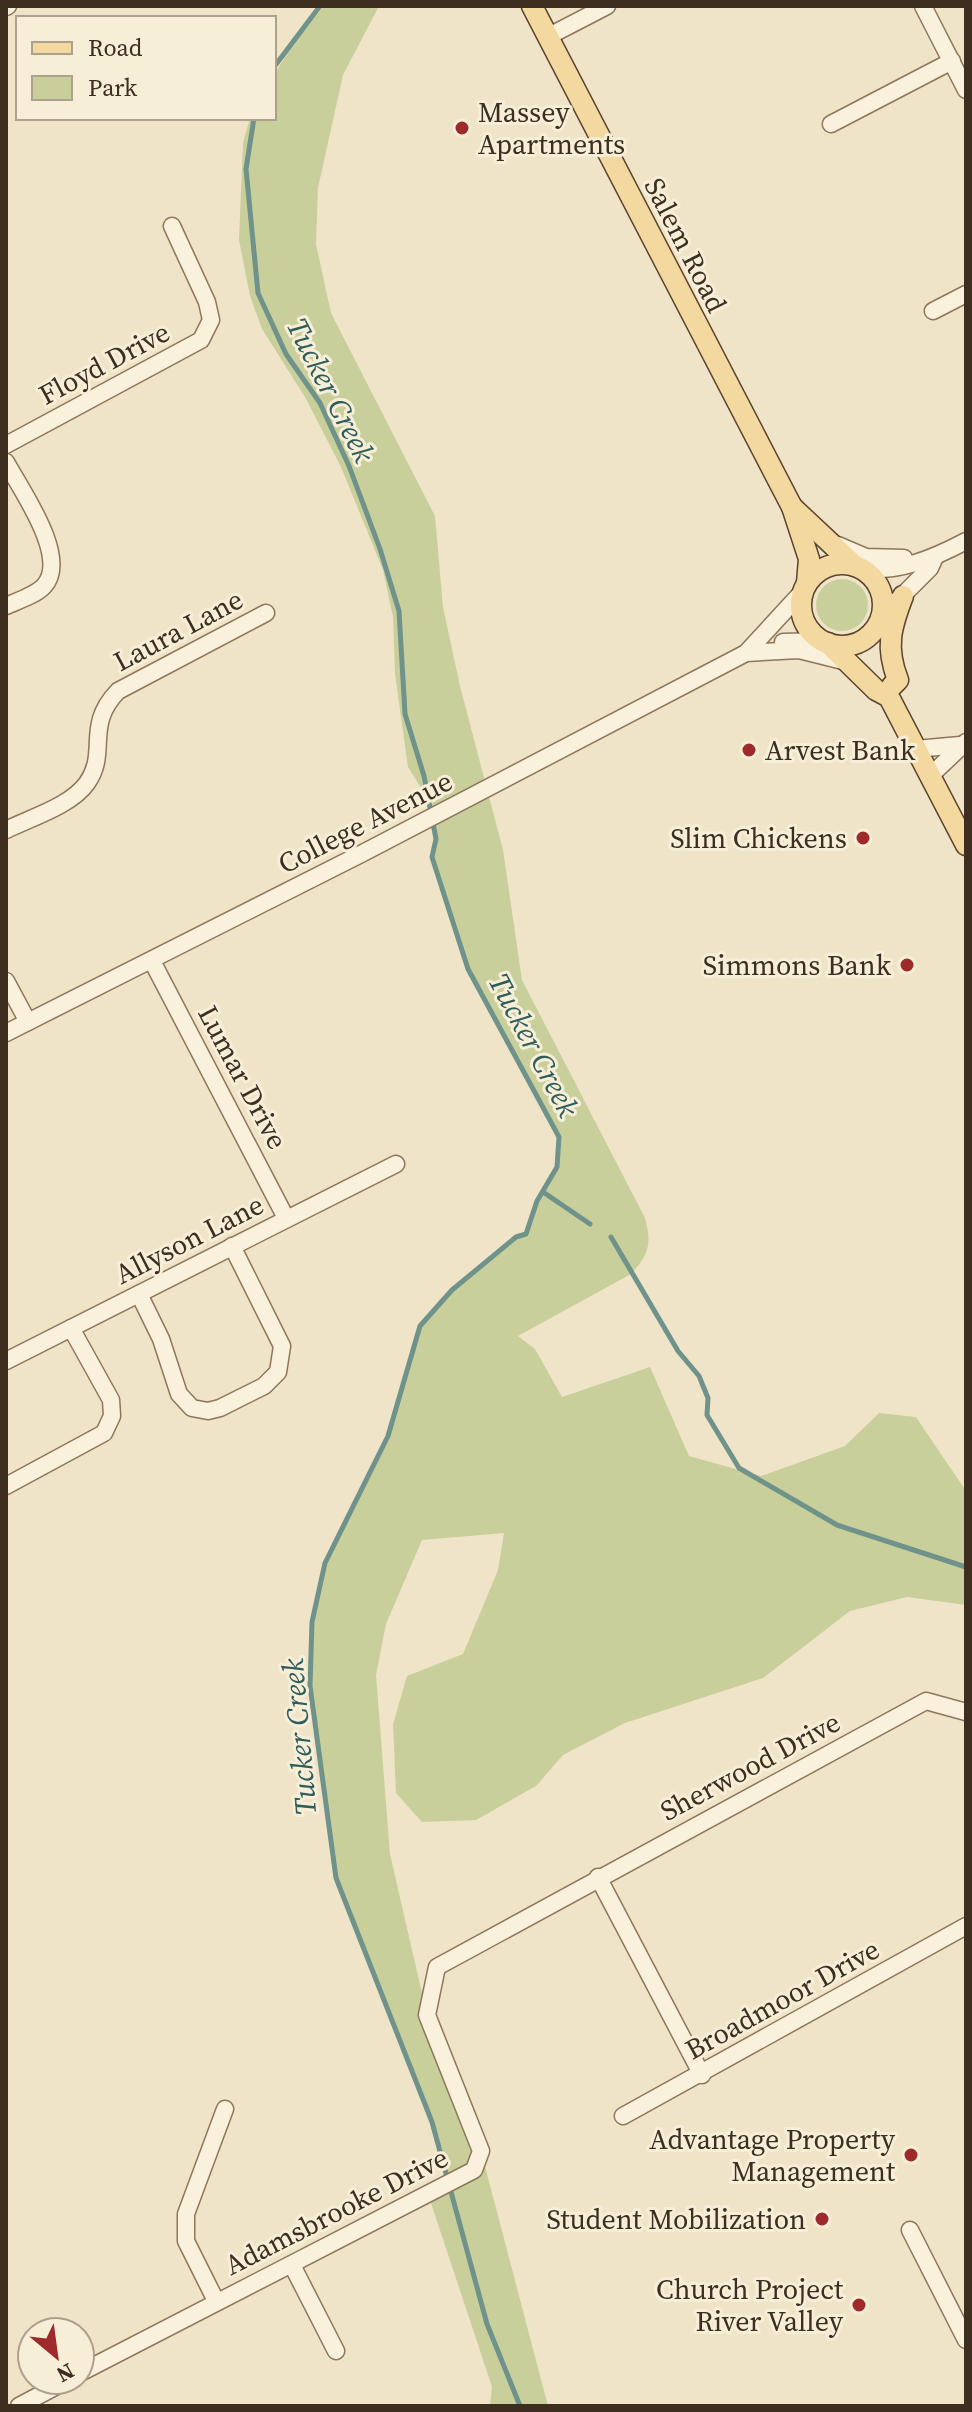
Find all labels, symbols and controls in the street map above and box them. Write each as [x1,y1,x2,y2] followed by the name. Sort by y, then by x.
[16,16,276,120] legend
[88,31,143,64] text: Road
[88,71,138,104] text: Park
[478,93,625,163] place label: Massey Apartments
[453,119,471,137] marker: Massey Apartments
[636,171,736,319] street label: Salem Road
[277,311,385,470] water label: Tucker Creek
[32,313,176,413] street label: Floyd Drive
[107,580,249,680] street label: Laura Lane
[765,731,916,769] place label: Arvest Bank
[740,741,758,759] marker: Arvest Bank
[271,762,459,882] street label: College Avenue
[670,819,847,857] place label: Slim Chickens
[854,829,872,847] marker: Slim Chickens
[703,946,892,984] place label: Simmons Bank
[898,956,916,974] marker: Simmons Bank
[479,966,589,1125] water label: Tucker Creek
[189,999,297,1155] street label: Lumar Drive
[108,1185,270,1293] street label: Allyson Lane
[272,1656,326,1817] water label: Tucker Creek
[653,1703,847,1829] street label: Sherwood Drive
[678,1930,886,2068] street label: Broadmoor Drive
[649,2120,896,2190] place label: Advantage Property Management
[218,2138,454,2284] street label: Adamsbrooke Drive
[902,2146,920,2164] marker: Advantage Property Management
[546,2200,806,2238] place label: Student Mobilization
[813,2210,831,2228] marker: Student Mobilization
[656,2270,844,2340] place label: Church Project River Valley
[850,2296,868,2314] marker: Church Project River Valley
[16,2316,96,2396] north arrow
[51,2356,80,2390] text: N

